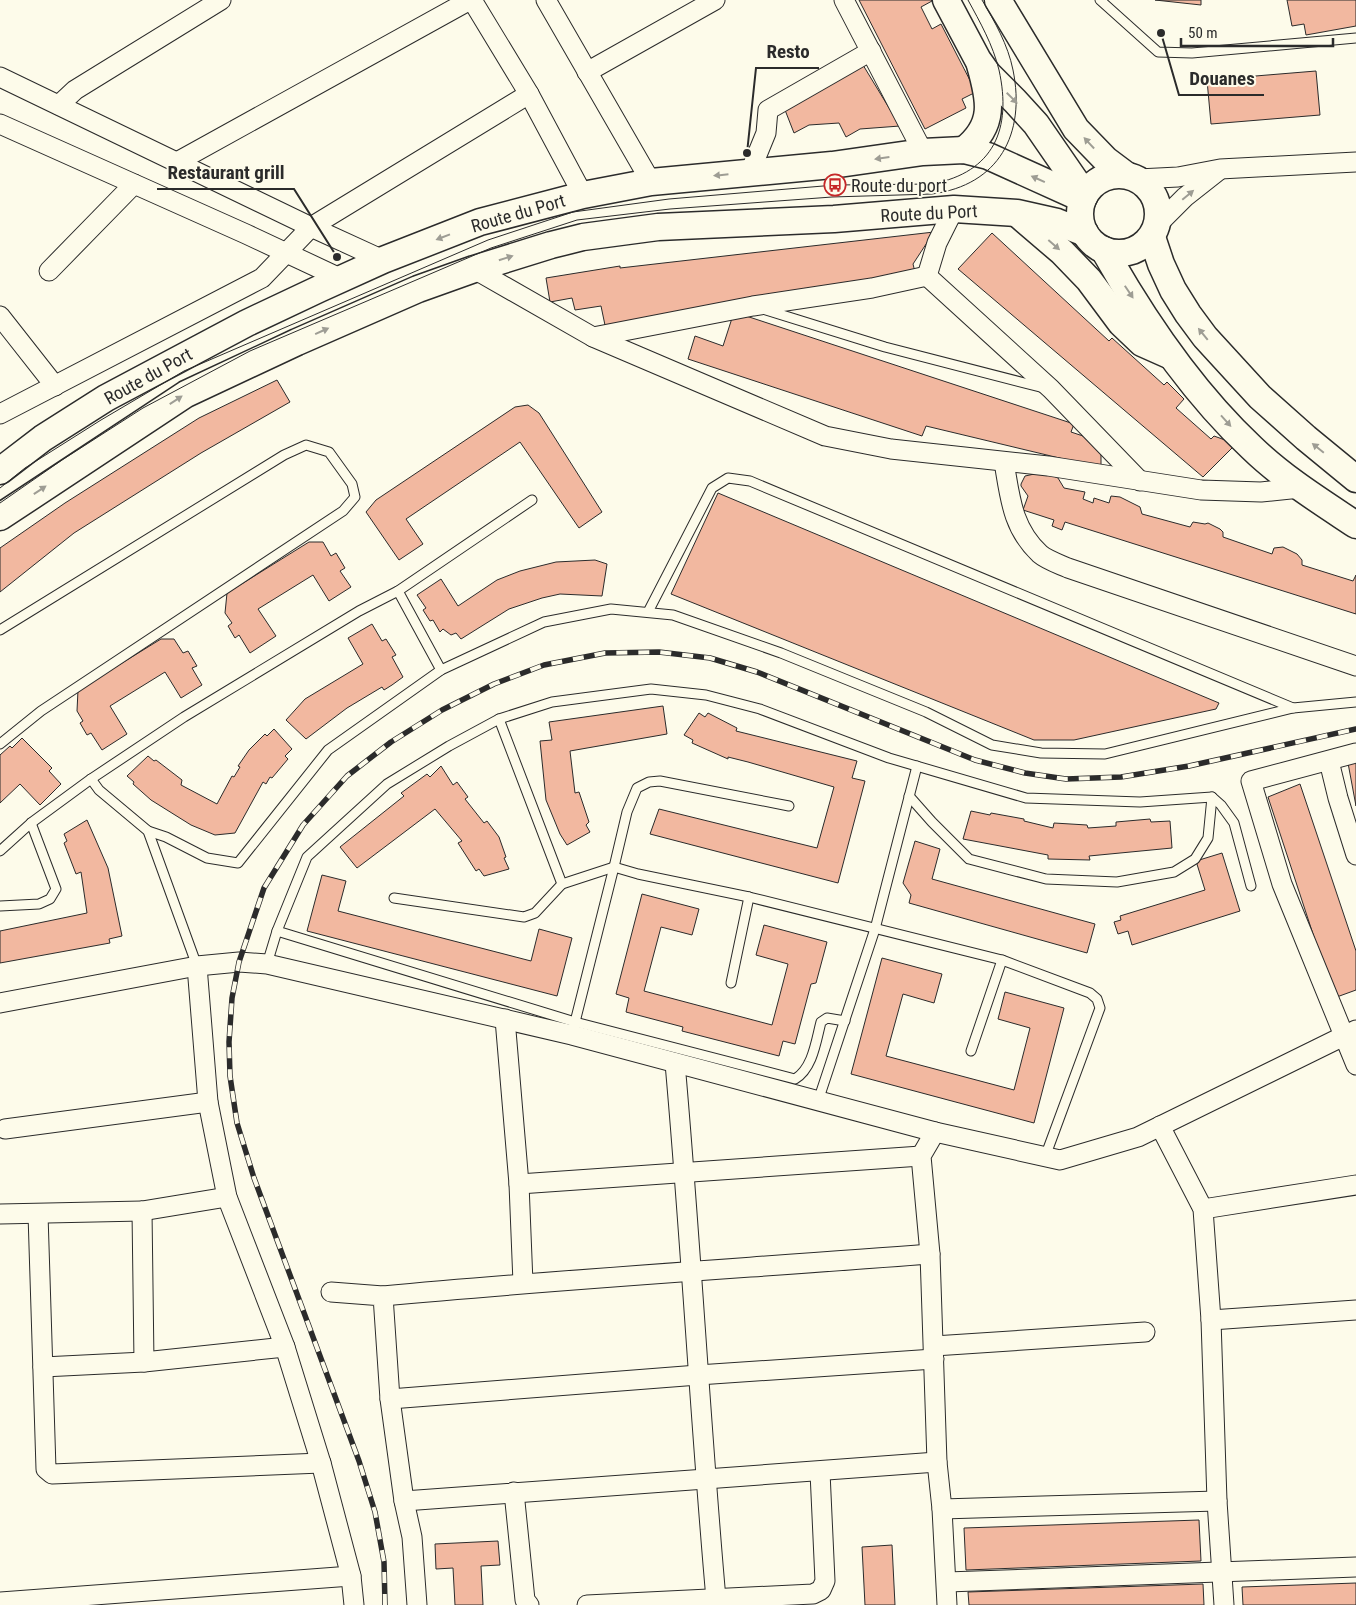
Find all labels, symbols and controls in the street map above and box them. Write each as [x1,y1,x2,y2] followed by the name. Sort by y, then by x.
[1181,15,1334,47] scale bar
[1188,24,1218,42] text: 50 m
[756,34,819,68] callout: Resto
[766,40,810,63] text: Resto
[1179,61,1264,95] callout: Douanes
[1189,67,1255,90] text: Douanes
[1006,91,1018,103] one-way arrow
[1083,138,1095,150] one-way arrow
[874,154,890,162] one-way arrow
[157,155,294,189] callout: Restaurant grill
[167,161,285,184] text: Restaurant grill
[712,171,728,179] one-way arrow
[823,173,847,197] bus stop icon: Route du port
[1031,174,1045,182] one-way arrow
[851,175,947,196] place label: Route du port
[468,190,568,236] street label: Route du Port
[1181,190,1194,201] one-way arrow
[880,200,978,226] street label: Route du Port
[436,233,450,241] one-way arrow
[1048,240,1061,251] one-way arrow
[499,254,514,262] one-way arrow
[1124,285,1134,299] one-way arrow
[315,326,329,334] one-way arrow
[1198,327,1209,340] one-way arrow
[100,343,196,409] street label: Route du Port
[169,396,183,405] one-way arrow
[1221,415,1232,428] one-way arrow
[1312,443,1325,454] one-way arrow
[33,485,47,495] one-way arrow

